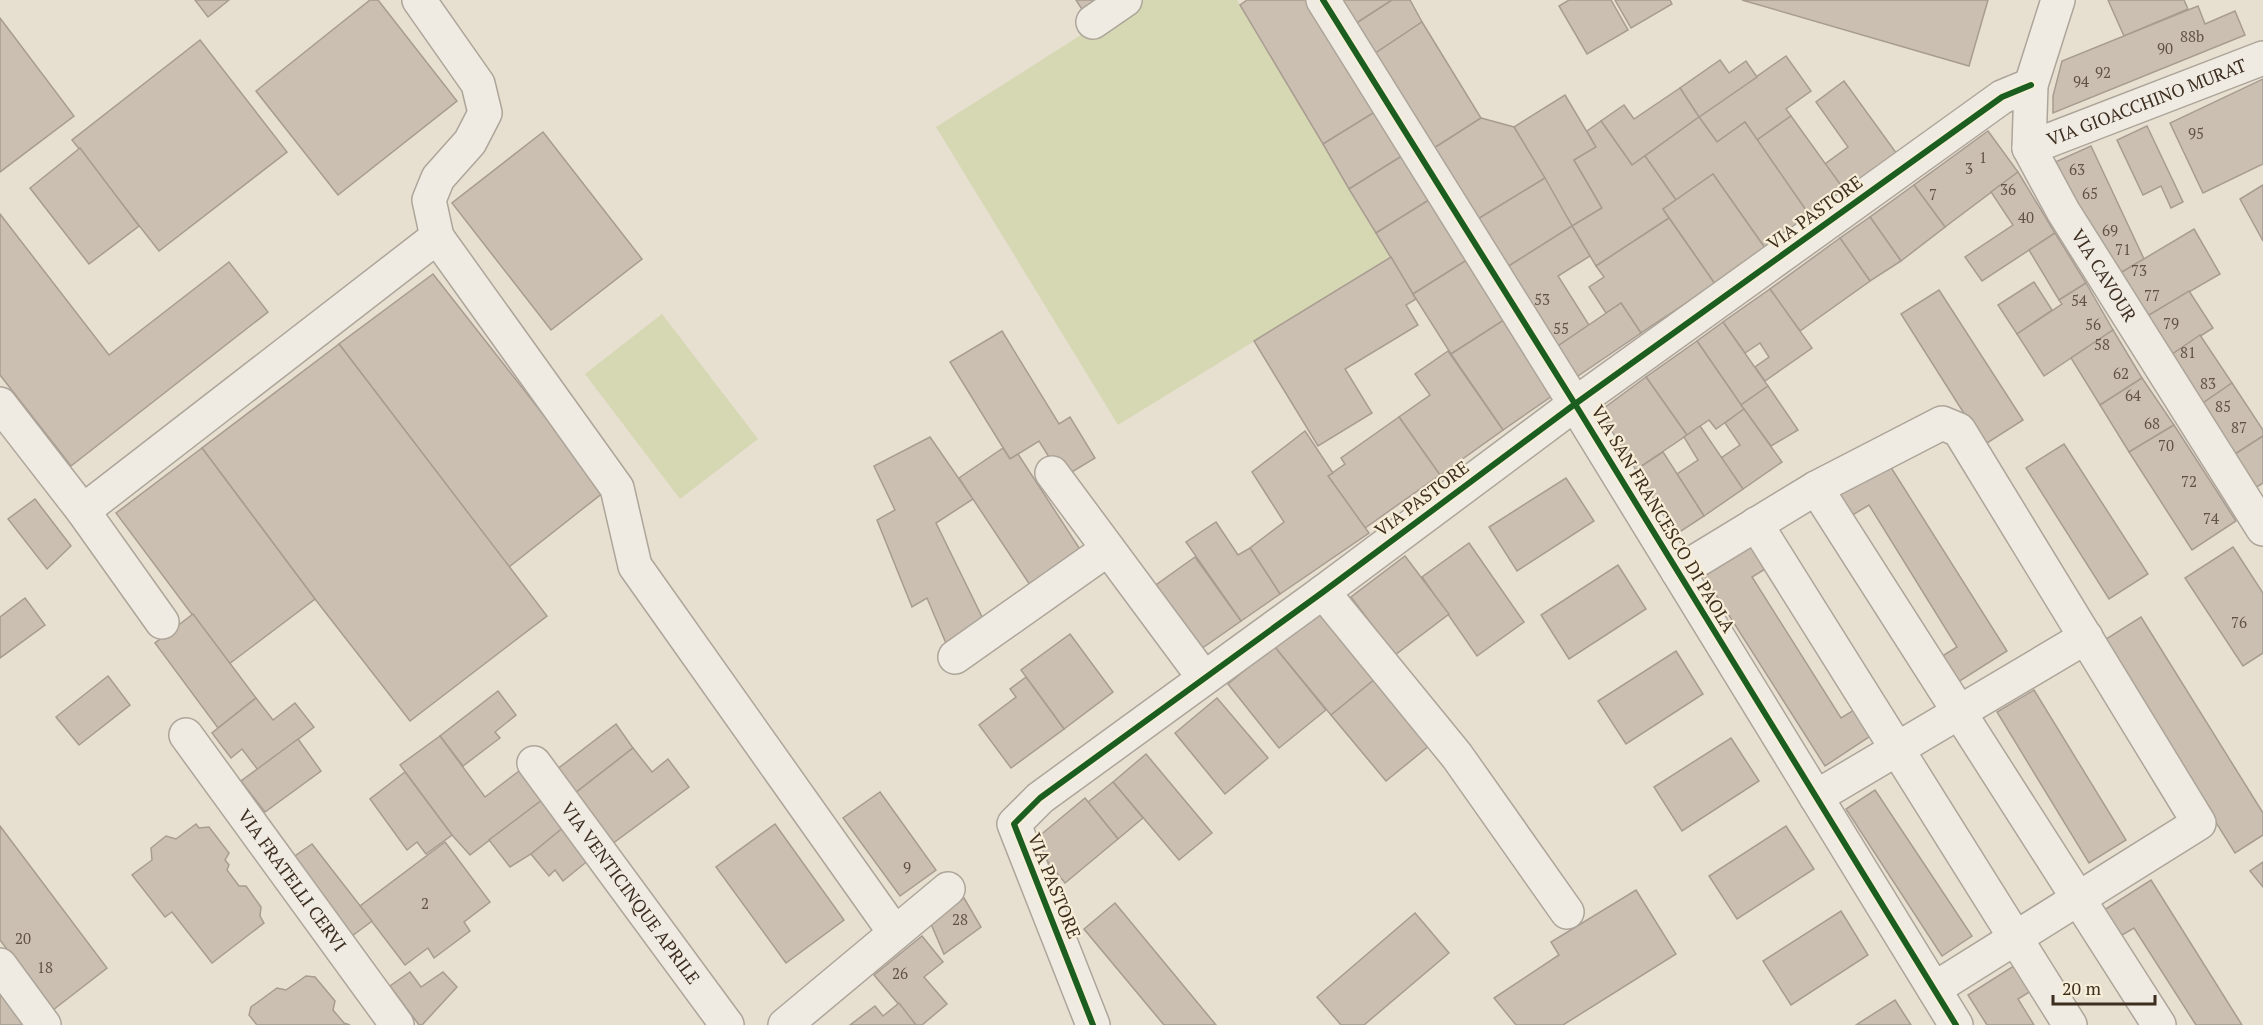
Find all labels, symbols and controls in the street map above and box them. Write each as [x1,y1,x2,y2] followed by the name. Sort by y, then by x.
[2180,26,2204,46] house number: 88b
[2157,38,2173,58] house number: 90
[2043,53,2249,151] street label: VIA GIOACCHINO MURAT
[2095,62,2111,82] house number: 92
[2073,71,2089,91] house number: 94
[2188,123,2204,143] house number: 95
[1979,147,1987,167] house number: 1
[1965,158,1973,178] house number: 3
[2069,159,2085,179] house number: 63
[1762,169,1867,255] street label: VIA PASTORE
[2000,179,2016,199] house number: 36
[2082,183,2098,203] house number: 65
[1929,184,1937,204] house number: 7
[2018,207,2034,227] house number: 40
[2102,220,2118,240] house number: 69
[2066,224,2143,326] street label: VIA CAVOUR
[2115,239,2131,259] house number: 71
[2131,260,2147,280] house number: 73
[2144,285,2160,305] house number: 77
[1534,289,1550,309] house number: 53
[2071,290,2087,310] house number: 54
[2163,313,2179,333] house number: 79
[2085,314,2101,334] house number: 56
[1553,318,1569,338] house number: 55
[2094,334,2110,354] house number: 58
[2180,342,2196,362] house number: 81
[2113,363,2129,383] house number: 62
[2200,373,2216,393] house number: 83
[2125,385,2141,405] house number: 64
[2215,396,2231,416] house number: 85
[1586,400,1742,637] street label: VIA SAN FRANCESCO DI PAOLA
[2144,413,2160,433] house number: 68
[2231,417,2247,437] house number: 87
[2158,435,2174,455] house number: 70
[1369,455,1473,542] street label: VIA PASTORE
[2181,471,2197,491] house number: 72
[2203,508,2219,528] house number: 74
[2231,612,2247,632] house number: 76
[556,797,706,989] street label: VIA VENTICINQUE APRILE
[233,804,352,956] street label: VIA FRATELLI CERVI
[1023,829,1087,942] street label: VIA PASTORE
[903,857,911,877] house number: 9
[421,893,429,913] house number: 2
[952,909,968,929] house number: 28
[15,928,31,948] house number: 20
[37,957,53,977] house number: 18
[892,963,908,983] house number: 26
[2053,968,2155,1006] scale bar
[2062,976,2102,1000] text: 20 m

